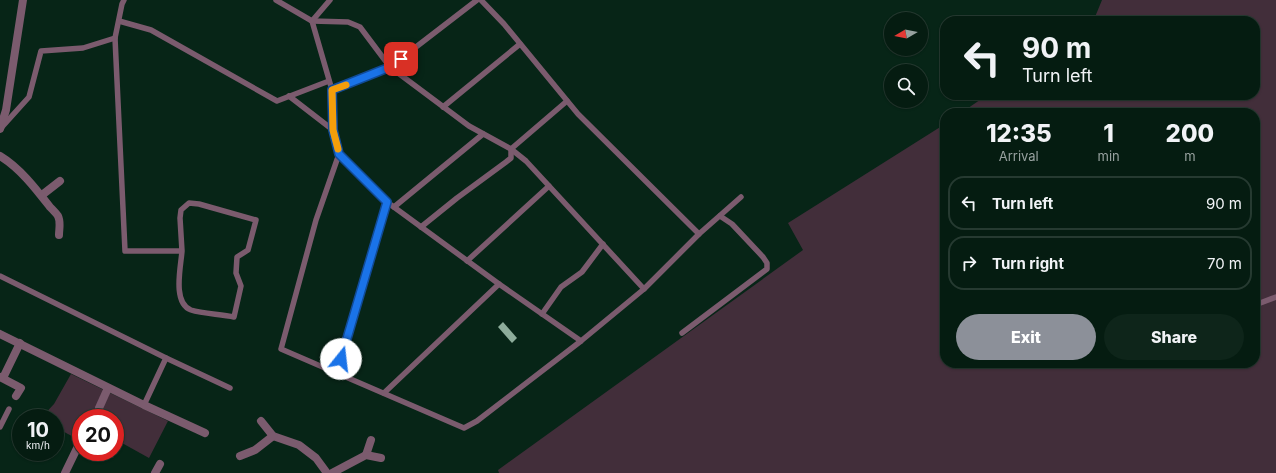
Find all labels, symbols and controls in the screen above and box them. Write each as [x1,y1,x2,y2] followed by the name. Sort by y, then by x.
[884,12,928,56] north arrow
[884,12,928,108] map controls
[1022,31,1091,65] text: 90 m
[956,32,1008,84] icon: left
[384,42,418,76] pin
[390,48,412,70] icon: arrive
[884,64,928,108] button: search
[1022,65,1092,86] text: Turn left
[986,119,1052,148] text: 12:35
[1103,119,1114,148] text: 1
[1166,119,1214,148] text: 200
[999,148,1039,164] text: Arrival
[1098,148,1120,164] text: min
[1184,148,1196,164] text: m
[958,192,980,214] icon: left
[992,194,1053,213] text: Turn left
[1206,194,1242,213] text: 90 m
[958,252,980,274] icon: right
[992,254,1064,273] text: Turn right
[1207,254,1242,273] text: 70 m
[956,314,1096,360] button: Exit
[1104,314,1244,360] button: Share
[320,338,362,380] position arrow
[72,409,124,461] speed limit sign: 20
[27,418,49,442] text: 10
[26,439,50,451] text: km/h

